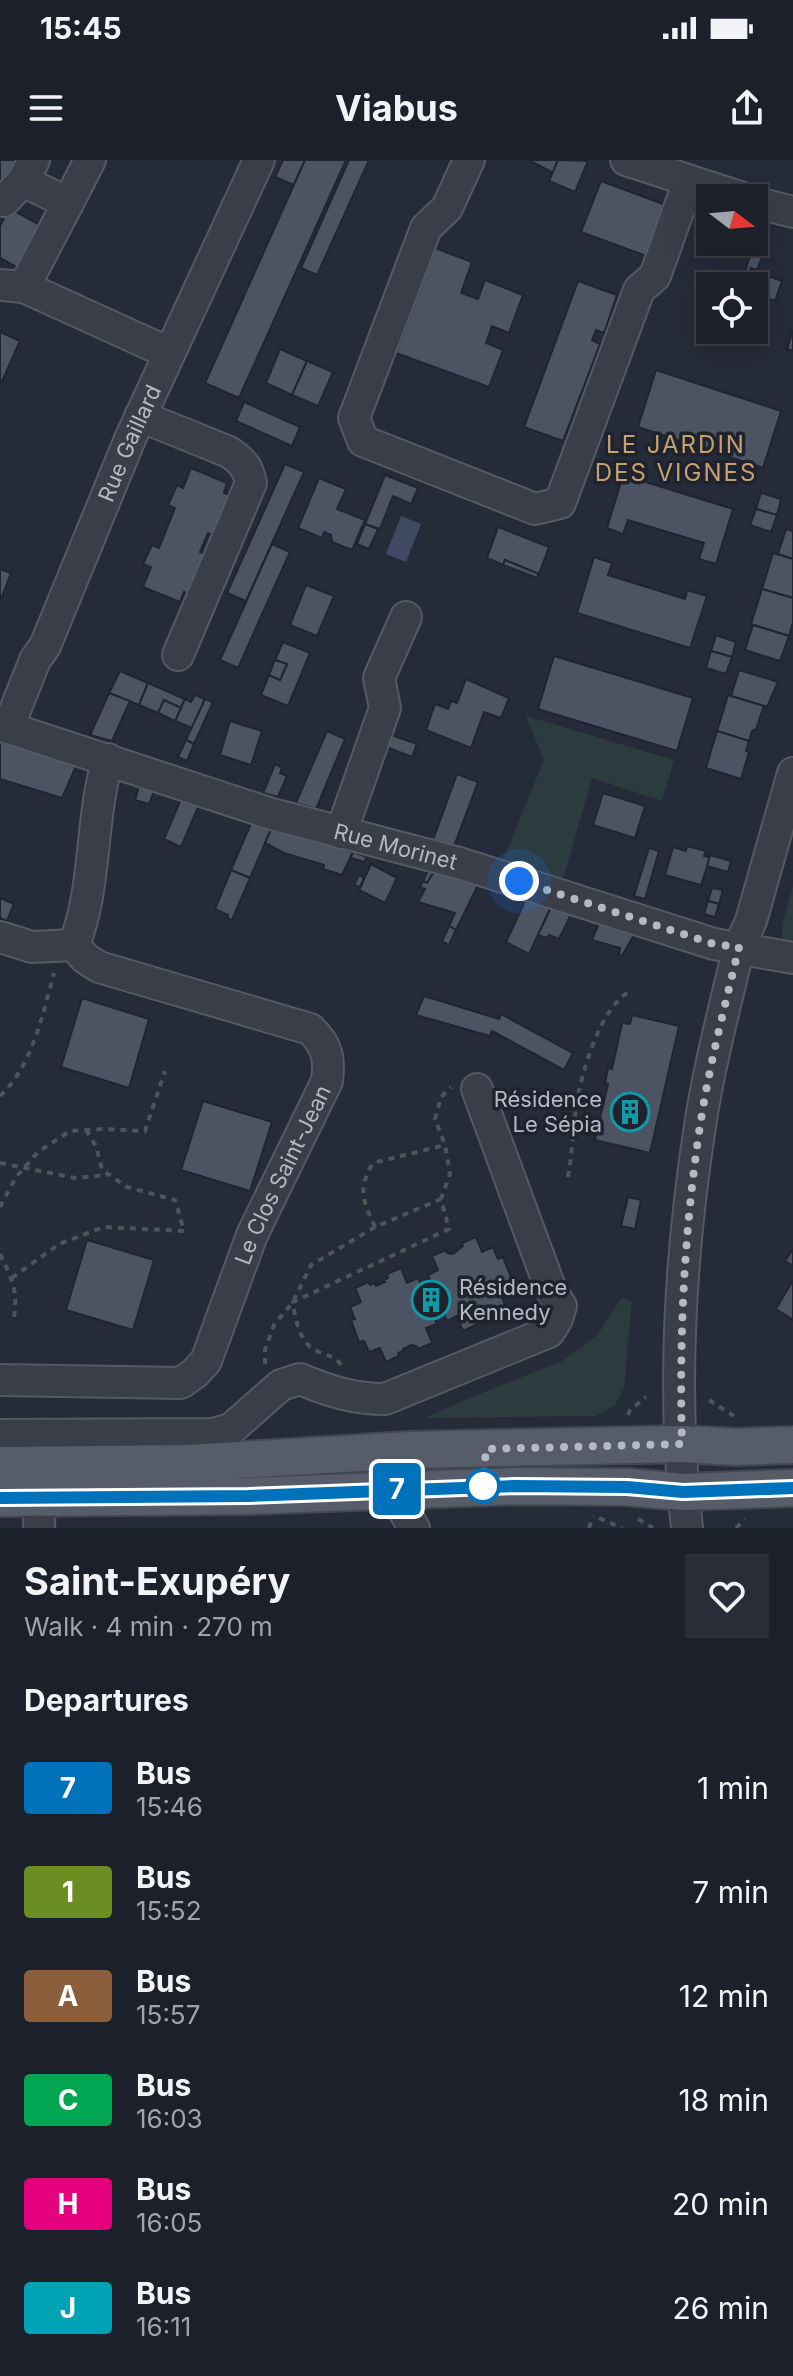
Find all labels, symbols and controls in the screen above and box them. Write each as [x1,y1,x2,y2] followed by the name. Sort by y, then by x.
[40,10,122,46] text: 15:45
[24,86,68,130] icon: menu
[335,86,458,130] text: Viabus
[725,86,769,130] icon: share
[696,184,768,256] north arrow
[696,184,768,344] map controls
[696,272,768,344] button: locate
[93,381,166,505] street label: Rue Gaillard
[595,430,757,487] district label: LE JARDIN DES VIGNES
[331,818,460,875] street label: Rue Morinet
[499,861,539,901] your location
[229,1081,336,1268] street label: Le Clos Saint-Jean
[494,1086,602,1137] place label: Résidence Le Sépia
[609,1091,651,1133] building icon: Résidence Le Sépia
[459,1274,567,1325] place label: Résidence Kennedy
[410,1279,452,1321] building icon: Résidence Kennedy
[371,1463,423,1515] line badge: 7
[466,1469,500,1503] unlabelled marker
[389,1472,405,1506] text: 7
[685,1554,769,1638] button: heart
[24,1558,290,1604] text: Saint-Exupéry
[24,1611,273,1642] text: Walk · 4 min · 270 m
[24,1682,189,1718] text: Departures
[136,1755,191,1791] text: Bus
[697,1770,769,1806] text: 1 min
[60,1771,76,1805] text: 7
[136,1791,203,1822] text: 15:46
[136,1859,191,1895] text: Bus
[692,1874,769,1910] text: 7 min
[62,1875,74,1909] text: 1
[136,1895,202,1926] text: 15:52
[136,1963,191,1999] text: Bus
[679,1978,769,2014] text: 12 min
[58,1979,78,2013] text: A
[136,1999,200,2030] text: 15:57
[136,2067,191,2103] text: Bus
[679,2082,769,2118] text: 18 min
[58,2083,78,2117] text: C
[136,2103,203,2134] text: 16:03
[136,2171,191,2207] text: Bus
[672,2186,769,2222] text: 20 min
[58,2187,78,2221] text: H
[136,2207,202,2238] text: 16:05
[136,2275,191,2311] text: Bus
[672,2290,769,2326] text: 26 min
[60,2291,76,2325] text: J
[136,2311,191,2342] text: 16:11

